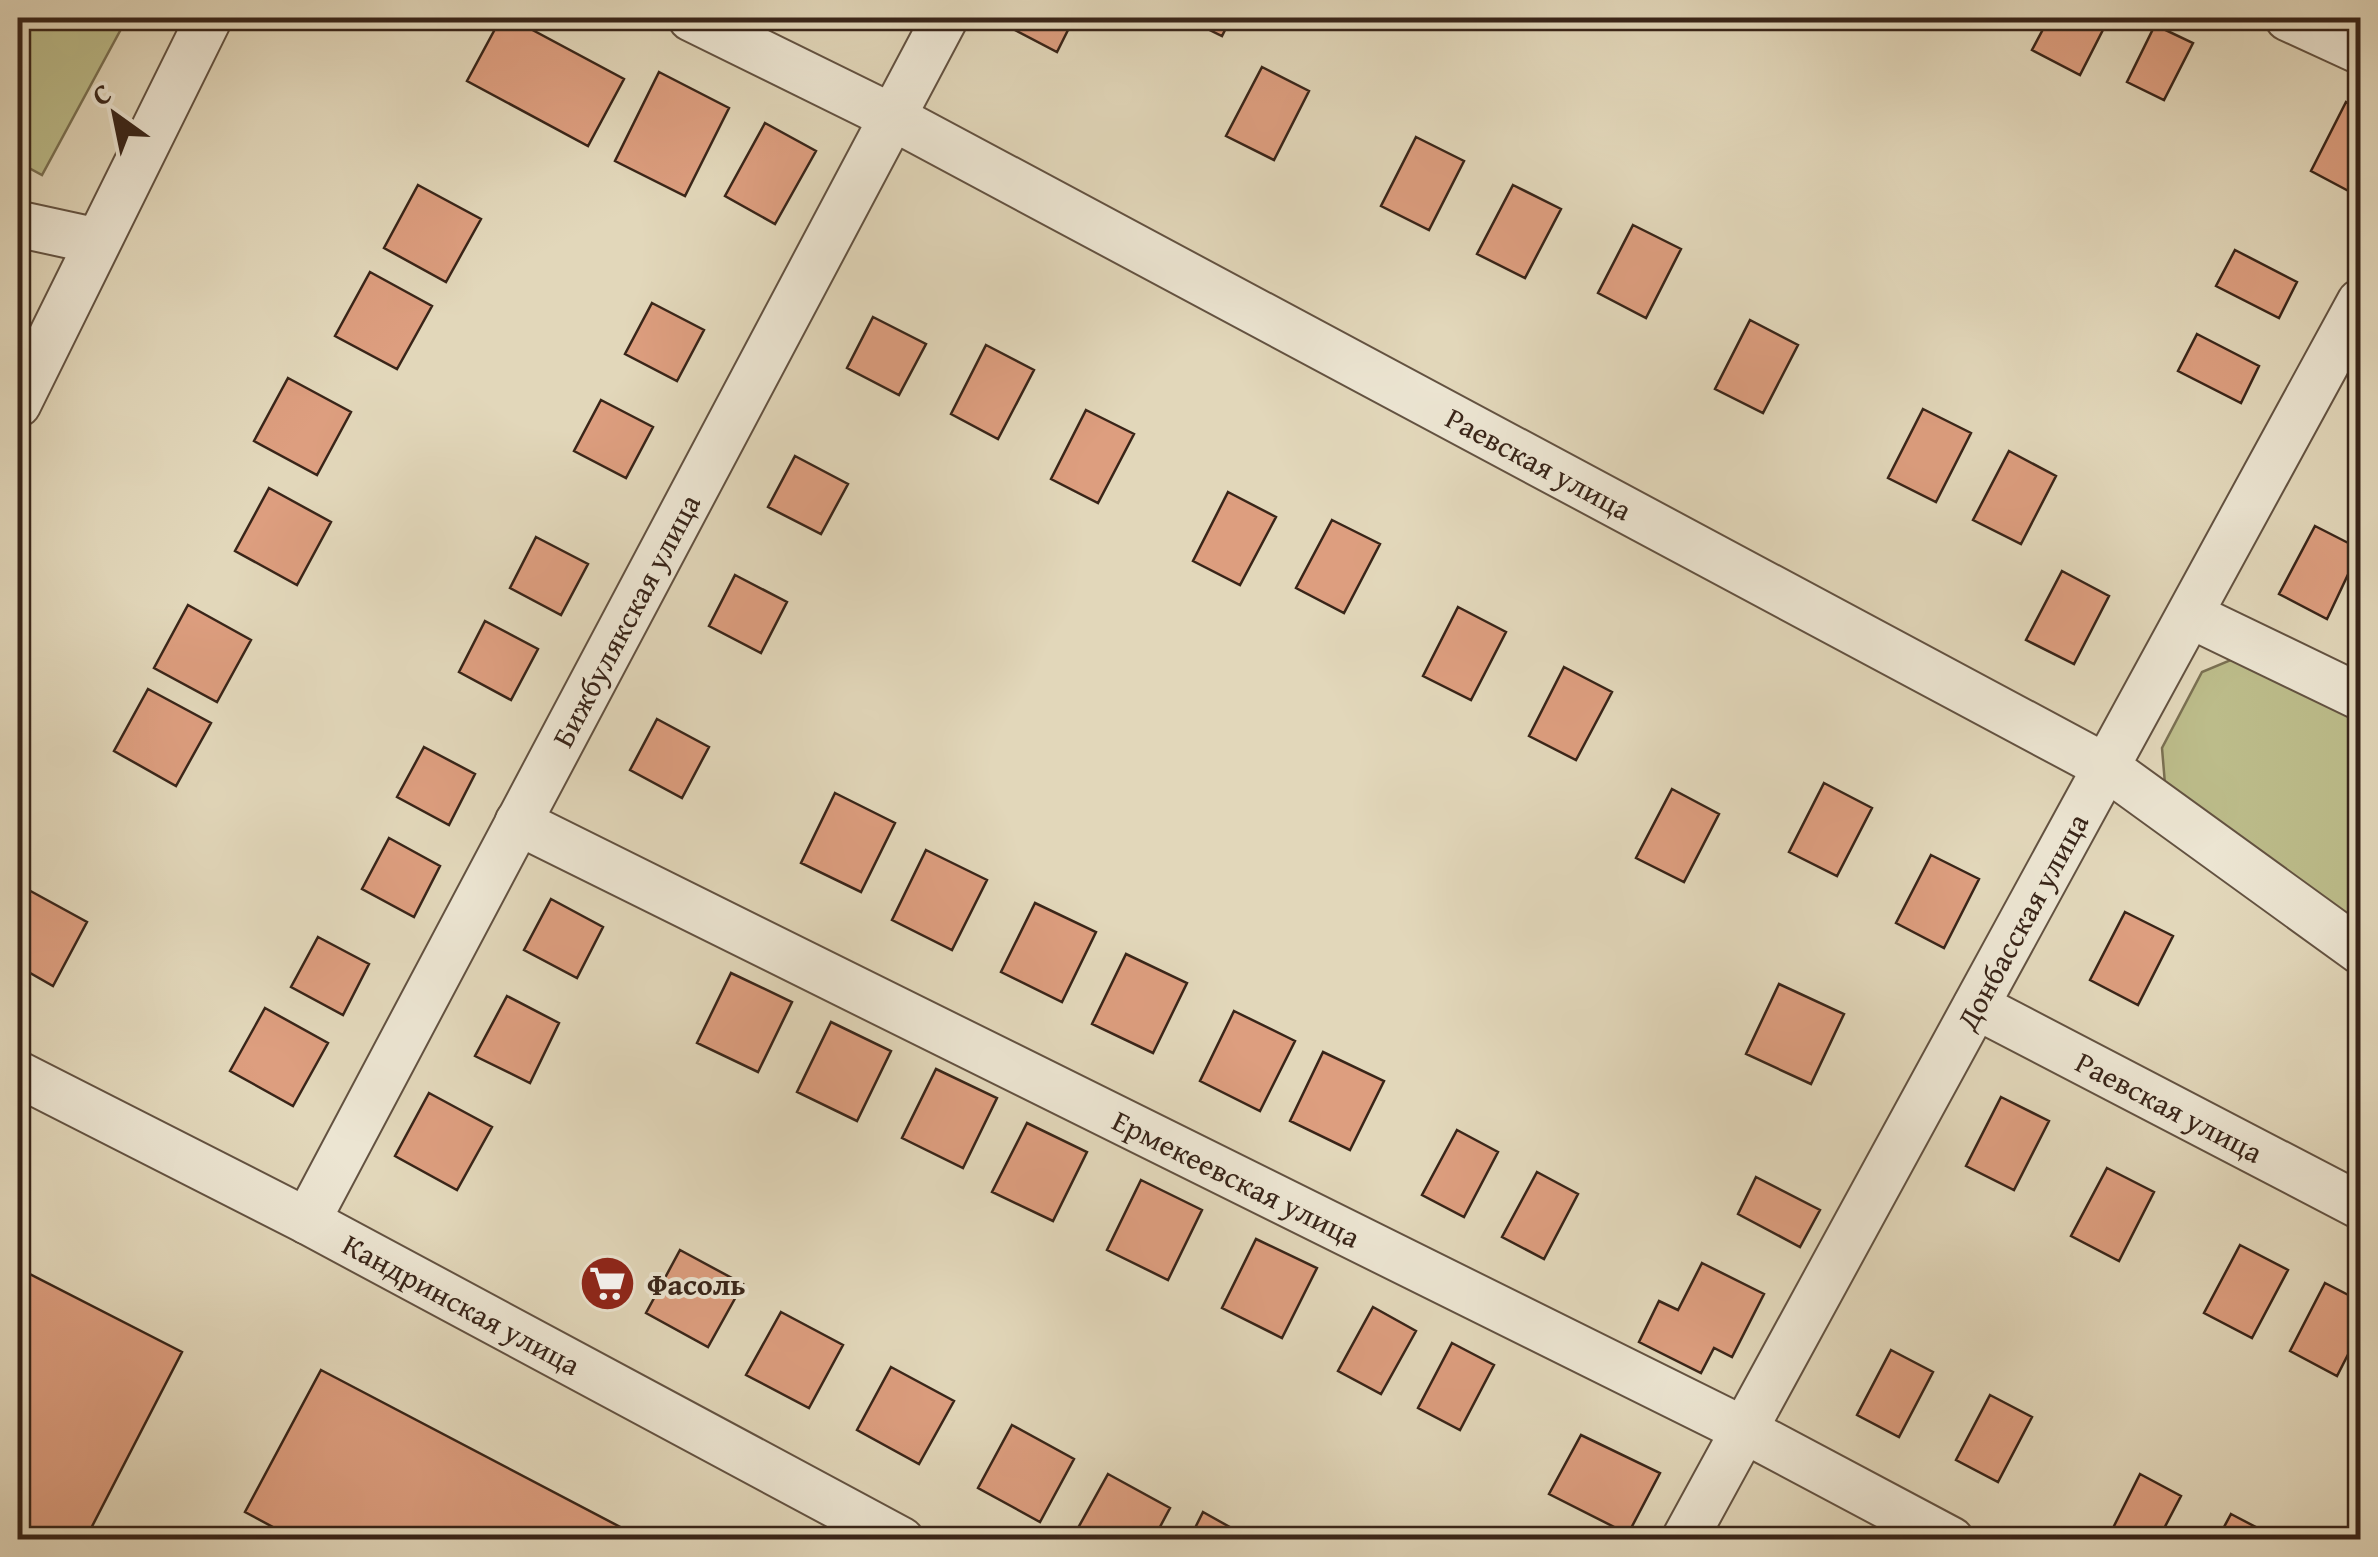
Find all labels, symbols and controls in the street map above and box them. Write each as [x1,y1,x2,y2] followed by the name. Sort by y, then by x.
[65,65,165,165] north arrow
[83,72,119,115] text: С
[1438,396,1641,532] street label: Раевская улица
[540,485,711,755] street label: Бижбулякская улица
[1944,804,2099,1038] street label: Донбасская улица
[2068,1040,2271,1174] street label: Раевская улица
[1105,1098,1369,1259] street label: Ермекеевская улица
[335,1222,589,1386] street label: Кандринская улица
[578,1254,638,1314] supermarket icon: Фасоль
[647,1262,746,1306] place label: Фасоль

